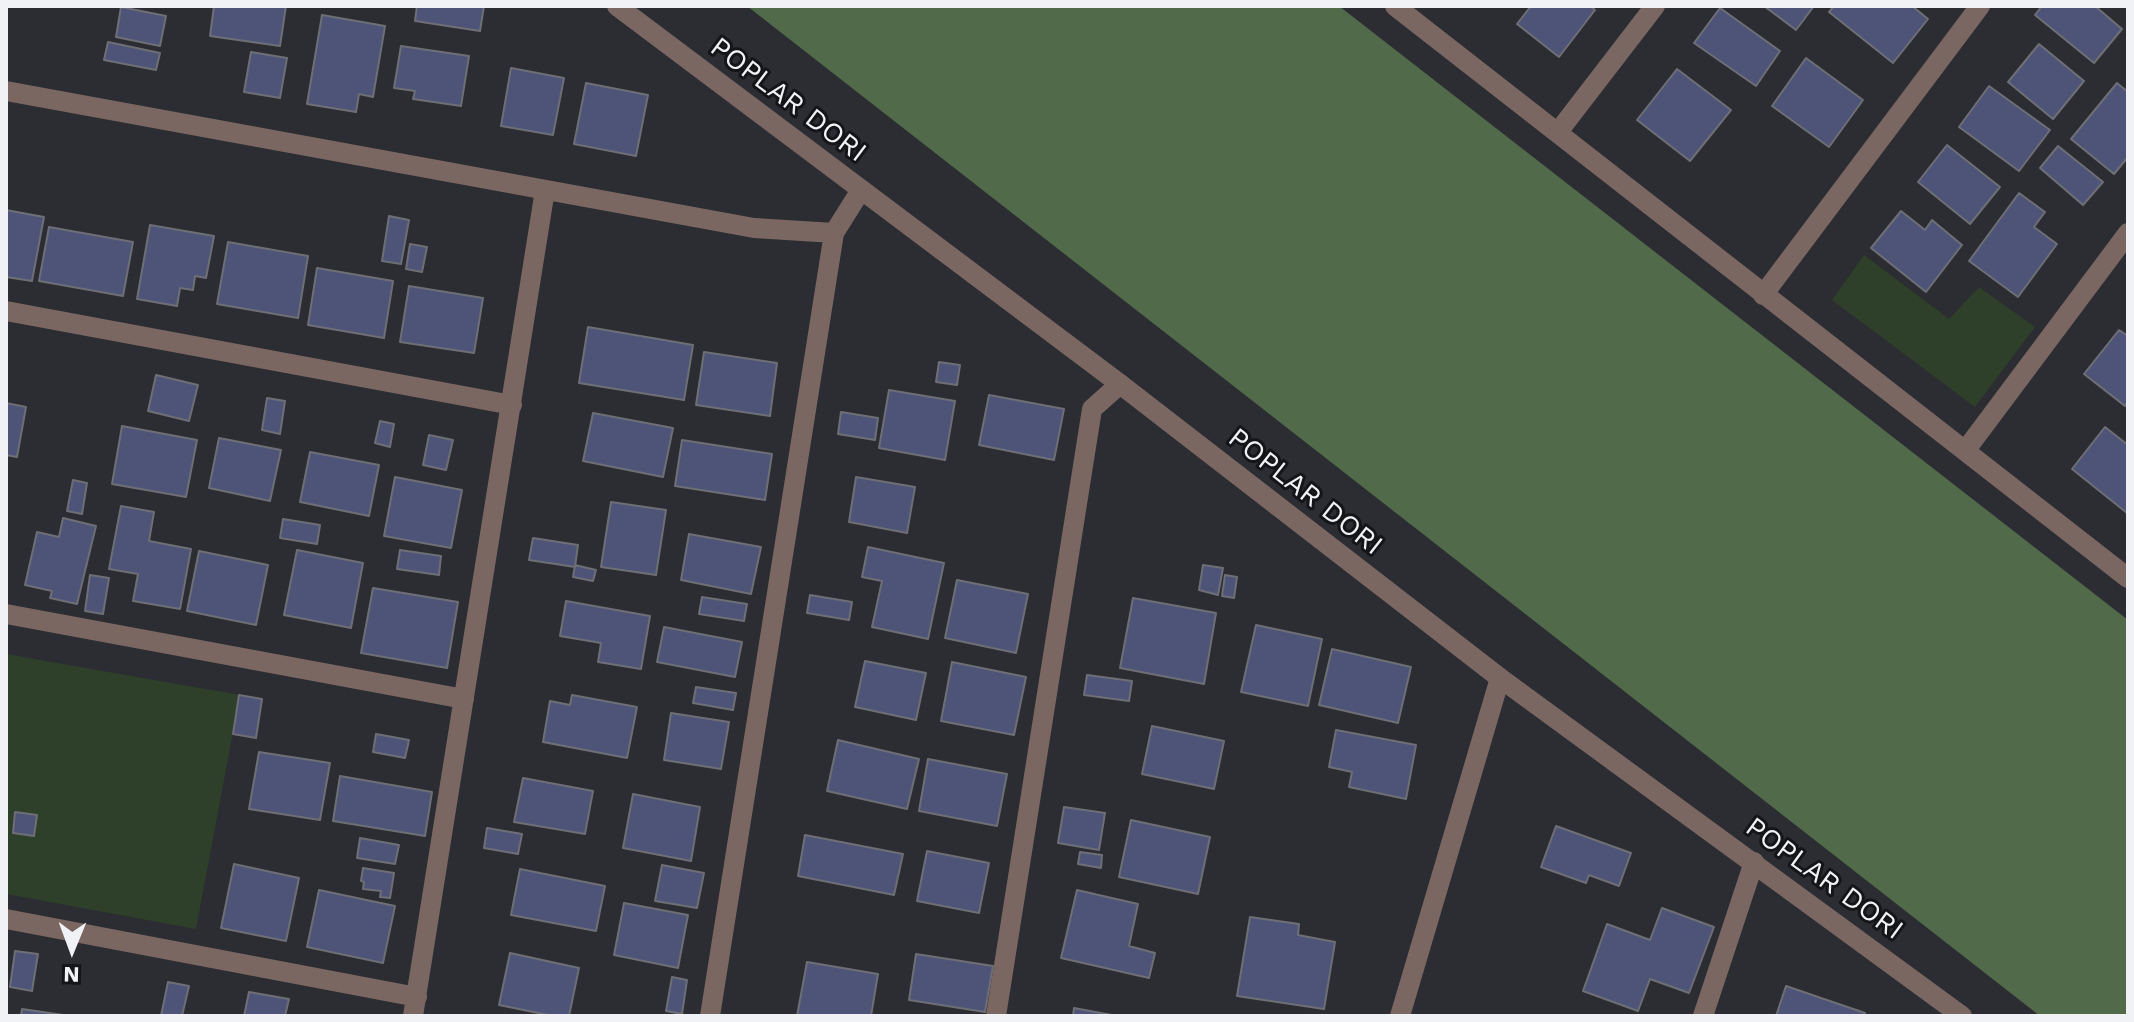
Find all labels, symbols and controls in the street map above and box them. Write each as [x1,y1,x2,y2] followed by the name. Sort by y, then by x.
[703,30,873,170] street label: POPLAR DORI
[1221,421,1389,563] street label: POPLAR DORI
[1739,811,1909,947] street label: POPLAR DORI
[32,910,112,990] north arrow
[63,962,80,987] text: N

